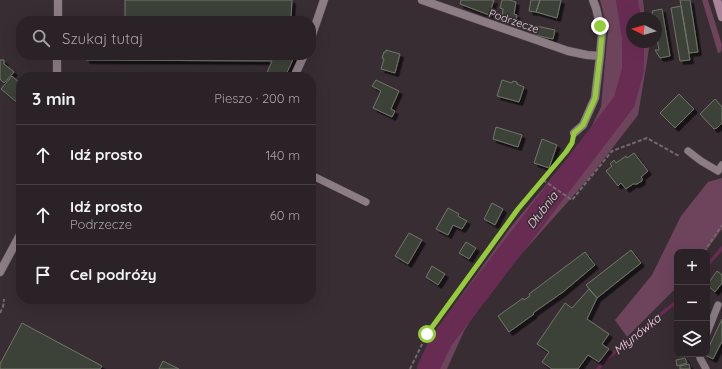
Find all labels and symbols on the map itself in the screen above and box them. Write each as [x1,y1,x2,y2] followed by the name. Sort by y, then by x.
[487,6,541,36] street label: Podrzecze
[626,12,662,48] north arrow
[591,17,609,35] route end
[523,188,561,231] water label: Dłubnia
[610,310,664,358] water label: Młynówka
[418,325,436,343] route start

